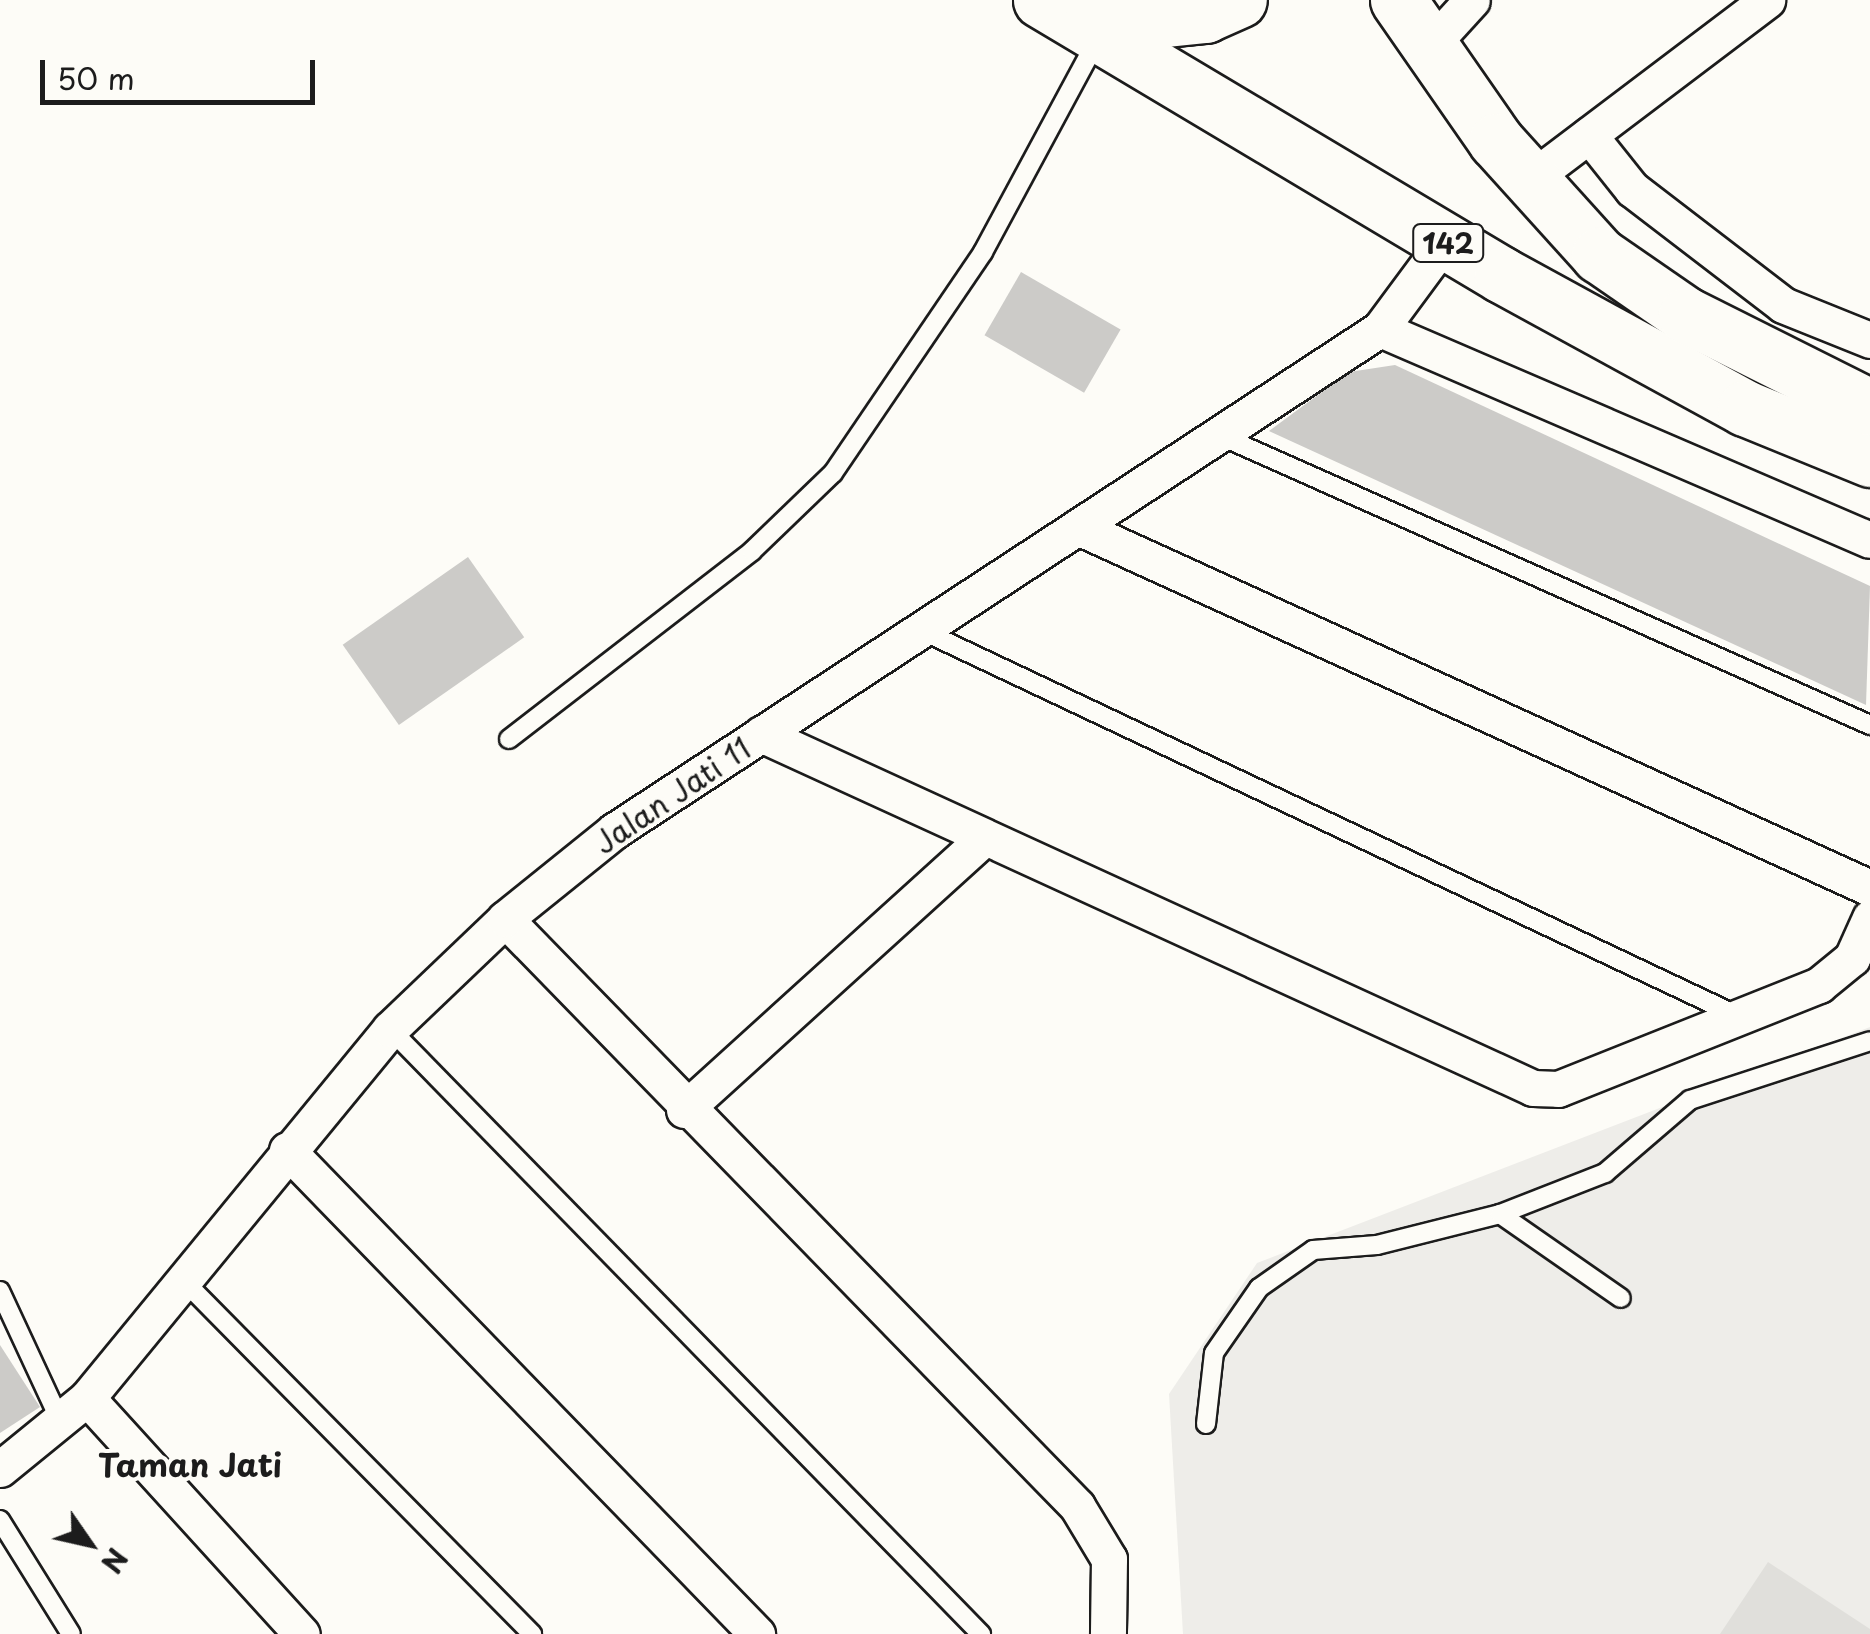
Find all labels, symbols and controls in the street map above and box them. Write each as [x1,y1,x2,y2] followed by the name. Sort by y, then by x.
[45,40,320,102] scale bar
[57,55,135,100] text: 50 m
[1410,220,1486,266] road number: 142
[587,729,757,861] street label: Jalan Jati 11
[97,1445,283,1483] district label: Taman Jati
[40,1494,140,1594] north arrow
[91,1540,139,1582] text: N

